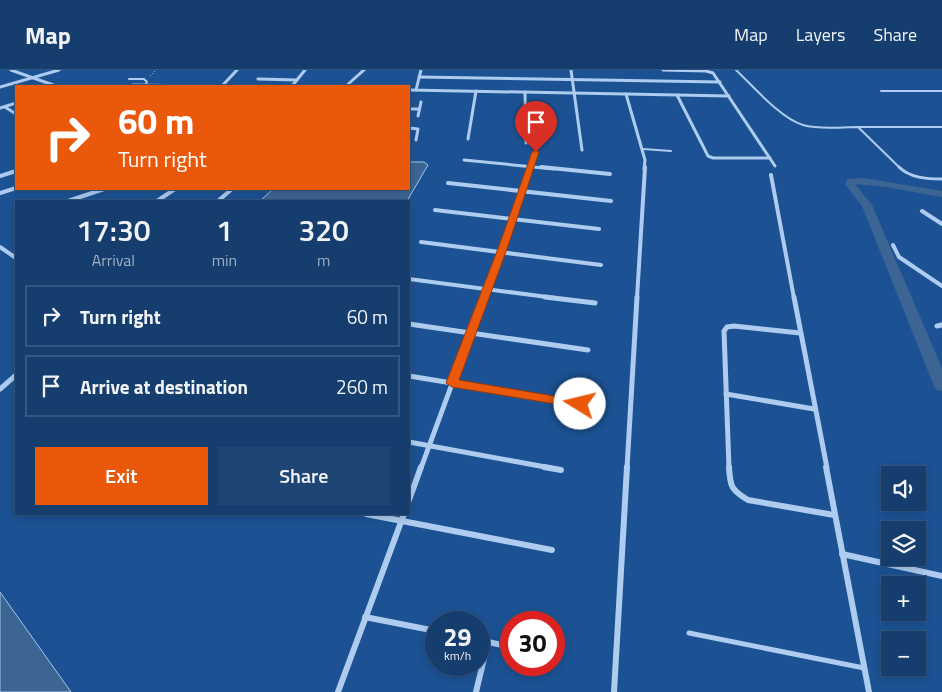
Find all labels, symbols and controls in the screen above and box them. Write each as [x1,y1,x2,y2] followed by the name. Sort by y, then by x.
[25,17,71,53] text: Map
[734,21,768,48] text: Map
[796,21,845,48] text: Layers
[873,21,917,48] text: Share
[118,94,194,148] text: 60 m
[515,101,557,152] pin
[35,105,100,170] icon: right
[522,108,550,136] icon: arrive
[118,142,207,176] text: Turn right
[76,207,151,253] text: 17:30
[216,207,233,253] text: 1
[298,207,349,253] text: 320
[92,248,135,272] text: Arrival
[212,248,237,272] text: min
[317,248,330,272] text: m
[37,302,65,330] icon: right
[80,302,161,331] text: Turn right
[347,302,388,331] text: 60 m
[37,372,65,400] icon: arrive
[80,372,248,401] text: Arrive at destination
[336,372,388,401] text: 260 m
[553,377,605,429] position arrow
[35,447,208,505] button: Exit
[218,447,390,505] button: Share
[881,466,926,676] map controls
[881,466,926,511] button: sound
[881,521,926,566] button: layers
[881,576,926,621] button: +
[500,611,565,676] speed limit sign: 30
[443,618,472,656] text: 29
[881,631,926,676] button: −
[444,646,471,665] text: km/h

